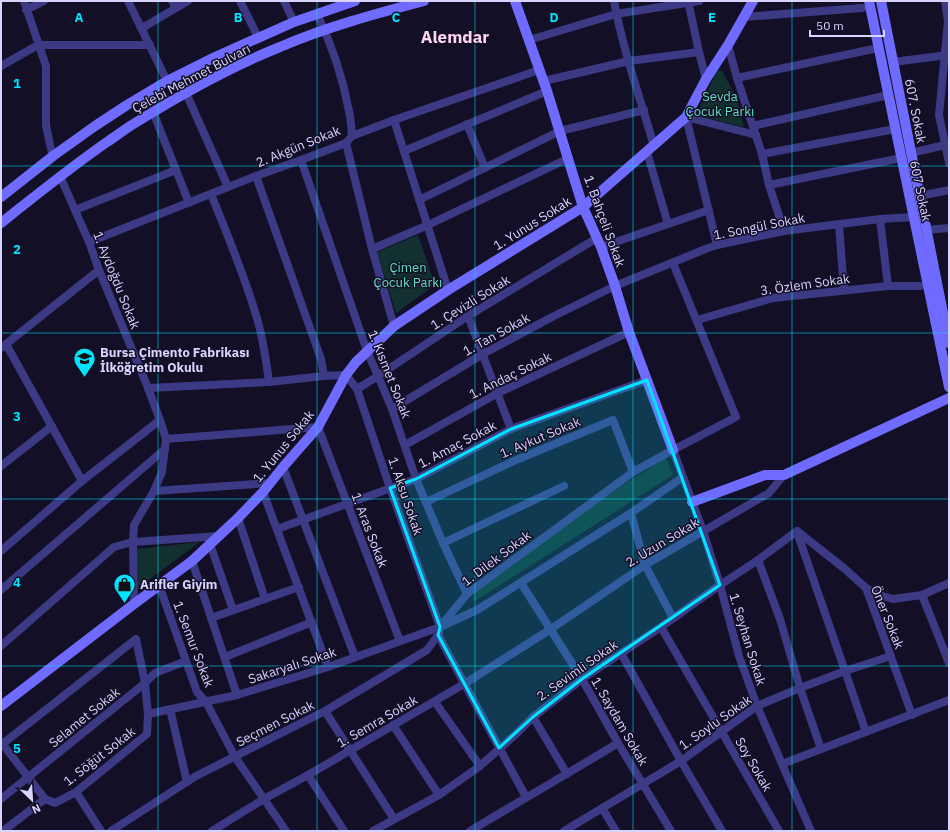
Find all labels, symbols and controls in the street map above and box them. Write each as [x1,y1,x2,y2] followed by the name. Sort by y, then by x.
[75,9,84,26] text: A
[234,9,243,26] text: B
[392,9,401,26] text: C
[549,9,559,26] text: D
[708,9,716,26] text: E
[810,12,884,38] scale bar
[816,18,844,33] text: 50 m
[421,26,489,48] district label: Alemdar
[129,40,253,117] street label: Çelebi Mehmet Bulvarı
[13,75,21,92] text: 1
[901,77,930,145] street label: 607. Sokak
[686,88,754,120] park label: Sevda Çocuk Parkı
[253,122,343,171] street label: 2. Akgün Sokak
[906,159,935,223] street label: 607 Sokak
[580,173,629,269] street label: 1. Bahçeli Sokak
[490,193,575,254] street label: 1. Yunus Sokak
[712,209,806,244] street label: 1. Songül Sokak
[89,229,144,332] street label: 1. Aydoğdu Sokak
[13,241,21,258] text: 2
[374,259,442,291] park label: Çimen Çocuk Parkı
[759,270,851,299] street label: 3. Özlem Sokak
[427,271,513,334] street label: 1. Çevizli Sokak
[460,309,533,360] street label: 1. Tan Sokak
[364,328,415,421] street label: 1. Kısmet Sokak
[100,344,249,376] place label: Bursa Çimento Fabrikası İlköğretim Okulu
[71,346,97,379] school or university icon: Bursa Çimento Fabrikası İlköğretim Okulu
[466,348,554,403] street label: 1. Andaç Sokak
[249,406,318,486] street label: 1. Yunus Sokak
[13,408,21,425] text: 3
[497,413,583,462] street label: 1. Aykut Sokak
[415,417,499,472] street label: 1. Amaç Sokak
[384,455,427,538] street label: 1. Aksu Sokak
[347,490,392,570] street label: 1. Aras Sokak
[623,514,702,571] street label: 2. Uzun Sokak
[458,527,534,590] street label: 1. Dilek Sokak
[111,571,137,604] shop icon: Arifler Giyim
[13,574,21,591] text: 4
[140,576,217,593] place label: Arifler Giyim
[867,583,908,652] street label: Öner Sokak
[725,591,770,688] street label: 1. Seyhan Sokak
[169,599,218,690] street label: 1. Semur Sokak
[533,636,621,705] street label: 2. Sevimli Sokak
[246,643,338,688] street label: Sakaryalı Sokak
[587,674,652,769] street label: 1. Saydam Sokak
[45,683,123,751] street label: Selamet Sokak
[334,691,421,751] street label: 1. Semra Sokak
[676,691,755,754] street label: 1. Soylu Sokak
[233,696,317,750] street label: Seçmen Sokak
[60,723,139,790] street label: 1. Söğüt Sokak
[731,734,776,794] street label: Soy Sokak
[13,740,21,757] text: 5
[12,780,52,820] north arrow
[30,801,43,817] text: N

